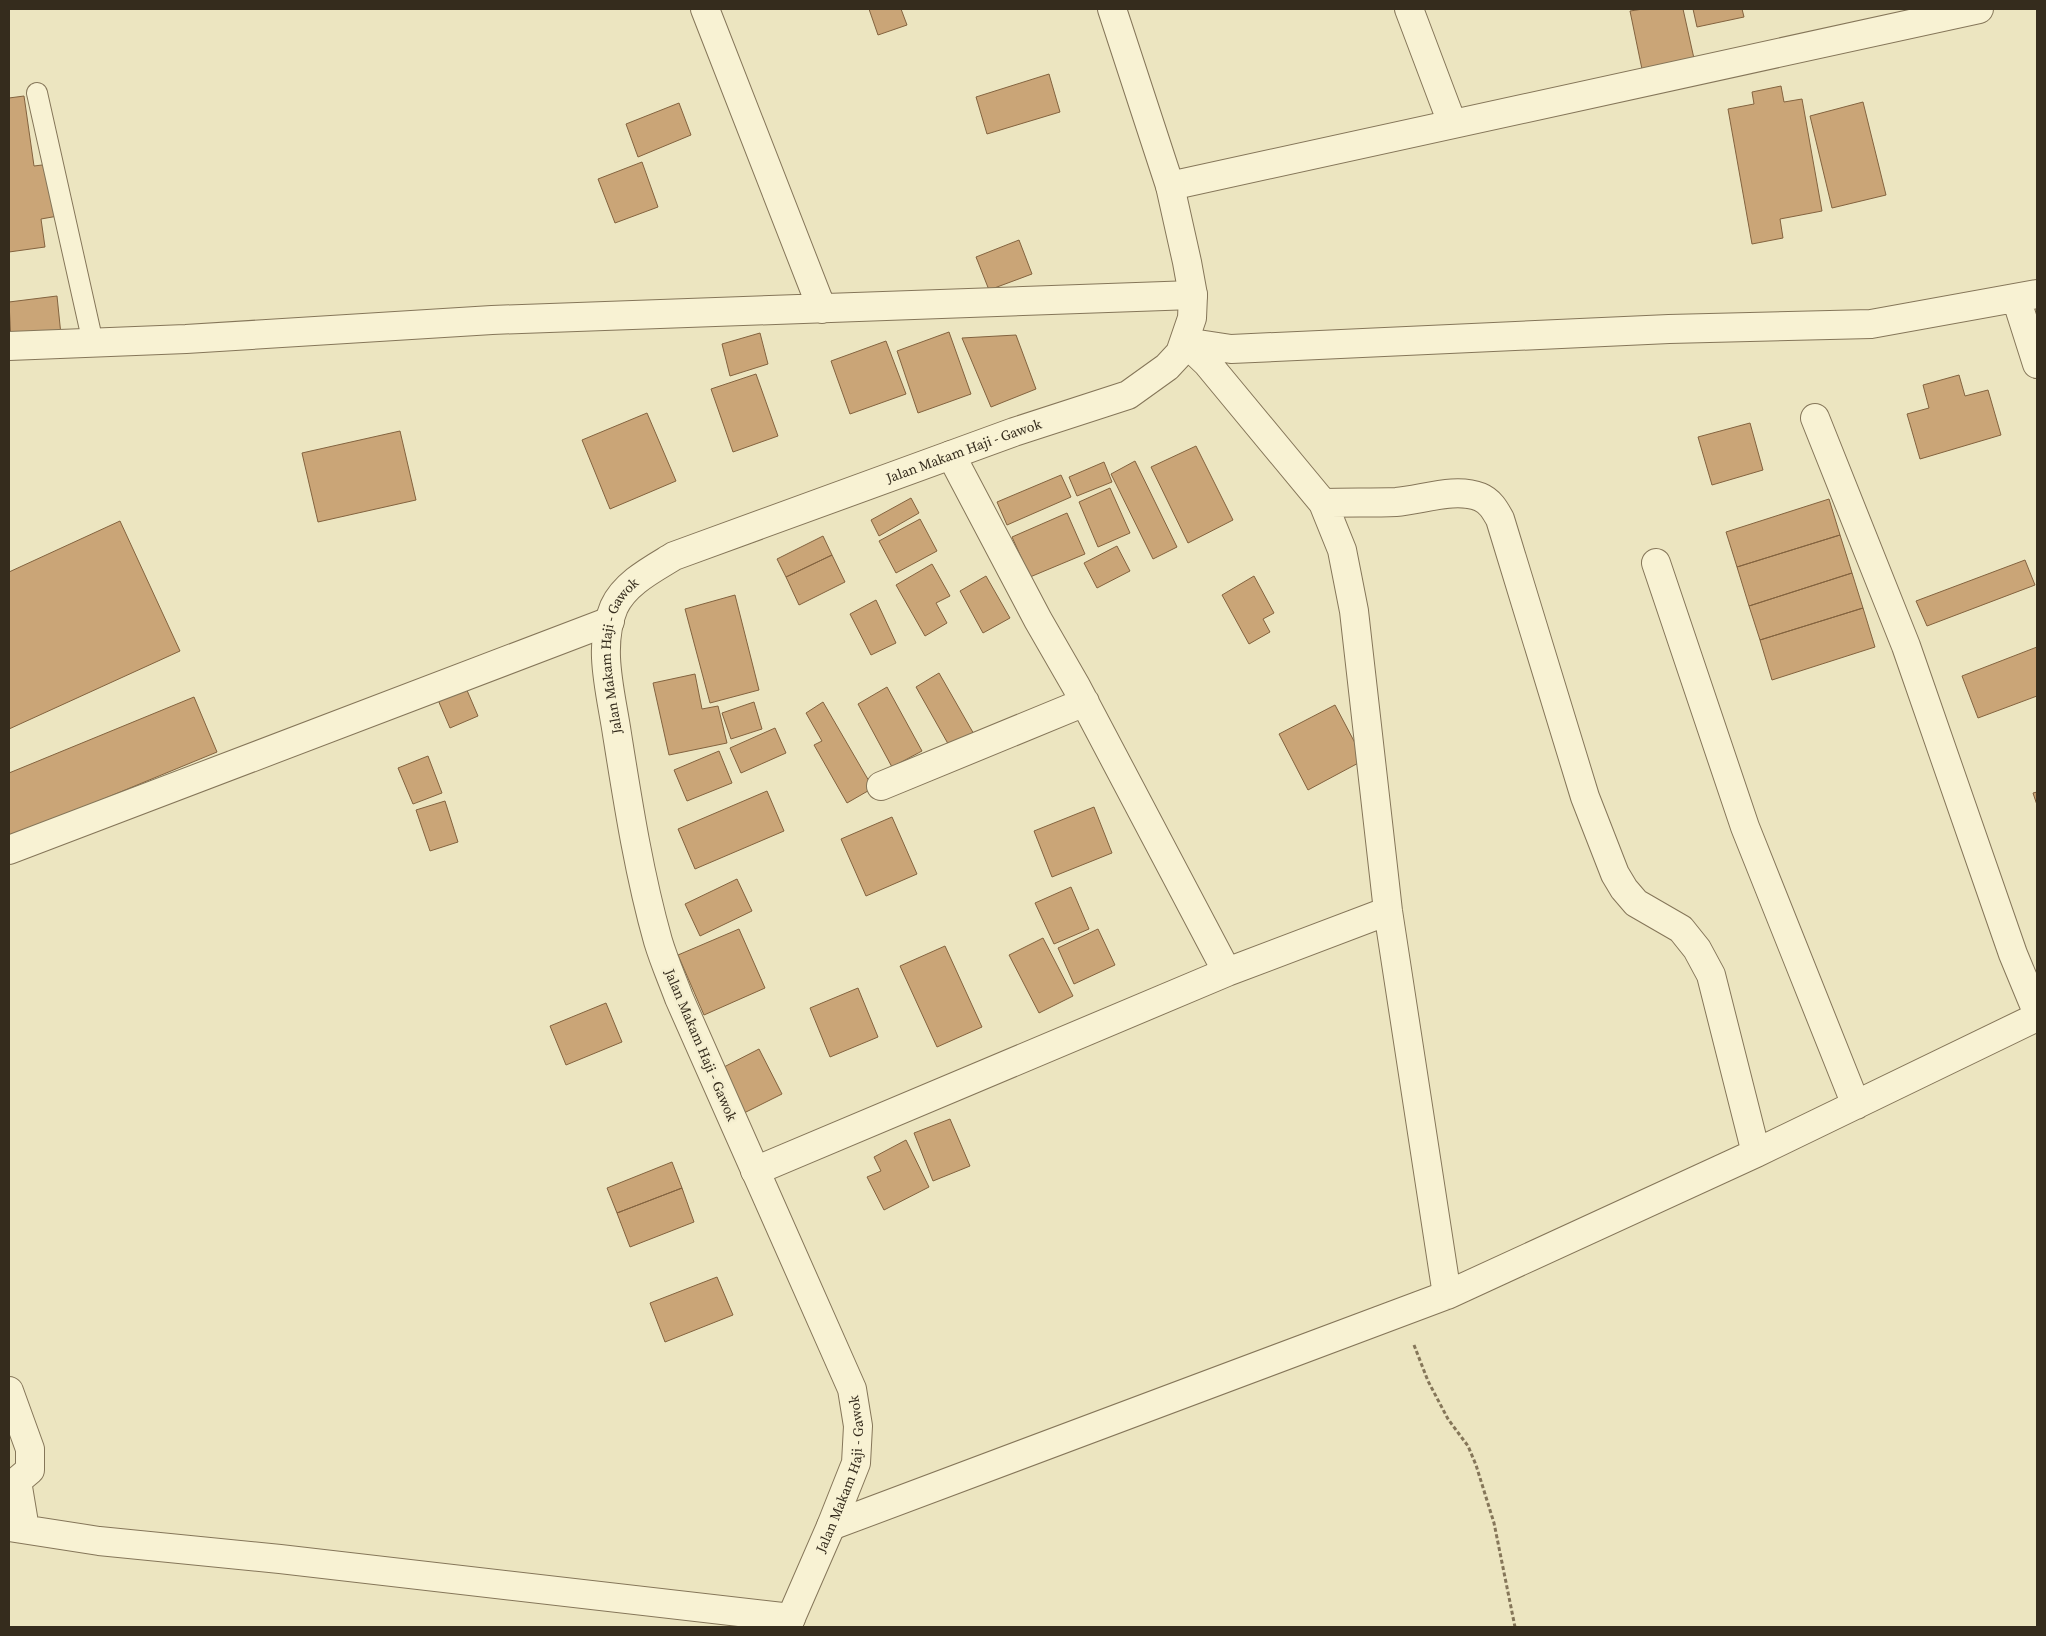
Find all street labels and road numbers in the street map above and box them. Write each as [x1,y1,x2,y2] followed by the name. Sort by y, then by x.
[882,414,1044,488] street label: Jalan Makam Haji - Gawok
[596,572,643,736] street label: Jalan Makam Haji - Gawok
[659,965,742,1125] street label: Jalan Makam Haji - Gawok
[810,1393,868,1557] street label: Jalan Makam Haji - Gawok

